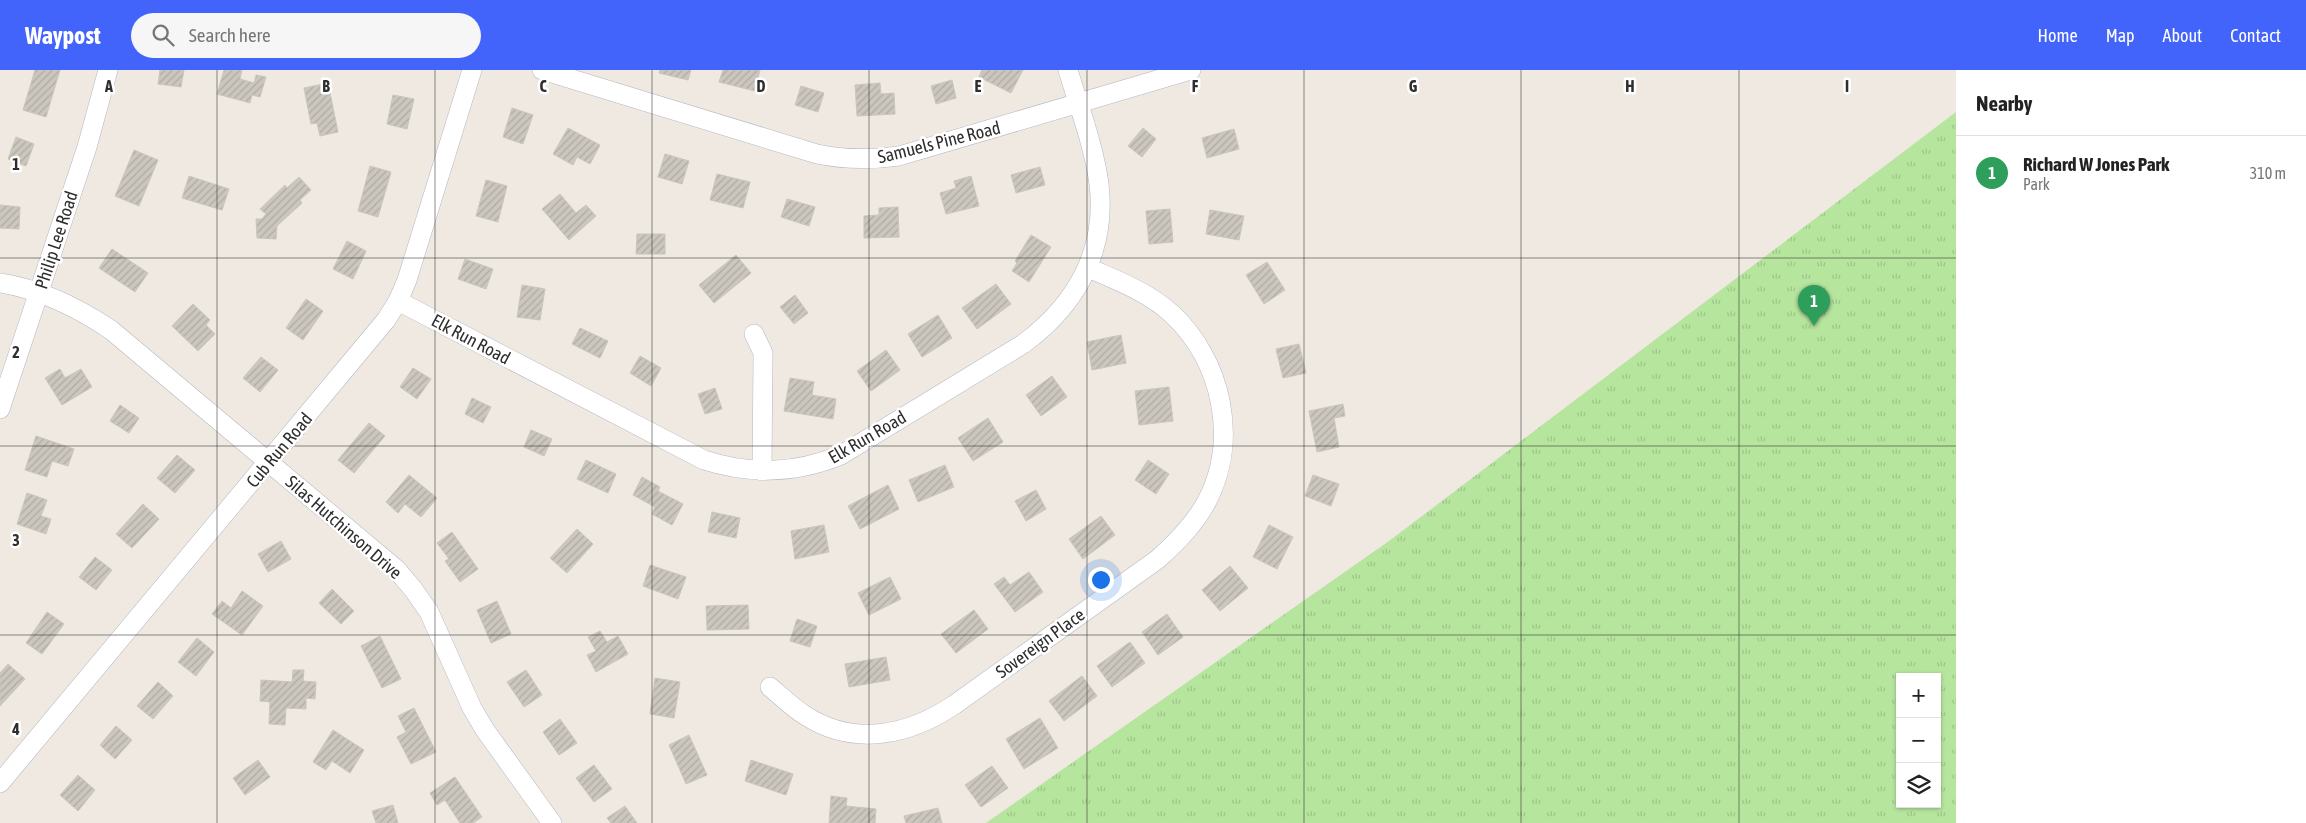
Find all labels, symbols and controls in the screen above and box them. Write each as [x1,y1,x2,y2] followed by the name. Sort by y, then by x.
[131,13,481,58] search box
[149,21,177,49] icon: search
[25,22,101,49] text: Waypost
[189,24,271,46] text: Search here
[2038,25,2078,46] text: Home
[2106,25,2135,46] text: Map
[2163,25,2202,46] text: About
[2230,25,2281,46] text: Contact
[104,77,113,95] text: A
[322,77,330,95] text: B
[539,77,547,95] text: C
[757,77,766,95] text: D
[975,77,982,95] text: E
[1192,77,1199,95] text: F
[1409,77,1418,95] text: G
[1625,77,1635,95] text: H
[1845,77,1849,95] text: I
[1976,91,2032,115] text: Nearby
[875,117,1003,167] street label: Samuels Pine Road
[2023,153,2169,175] text: Richard W Jones Park
[12,155,20,173] text: 1
[1988,164,1996,182] text: 1
[2250,164,2286,182] text: 310 m
[2023,175,2050,193] text: Park
[30,188,82,292] street label: Philip Lee Road
[1798,285,1830,326] pin: 1
[428,310,514,368] street label: Elk Run Road
[12,343,20,361] text: 2
[824,406,910,468] street label: Elk Run Road
[242,408,316,492] street label: Cub Run Road
[282,471,406,583] street label: Silas Hutchinson Drive
[12,531,20,549] text: 3
[1088,567,1114,593] your location
[992,604,1088,682] street label: Sovereign Place
[1896,673,1941,808] map controls
[1896,673,1941,718] button: +
[1896,718,1941,763] button: −
[11,720,20,738] text: 4
[1896,763,1941,808] button: layers

